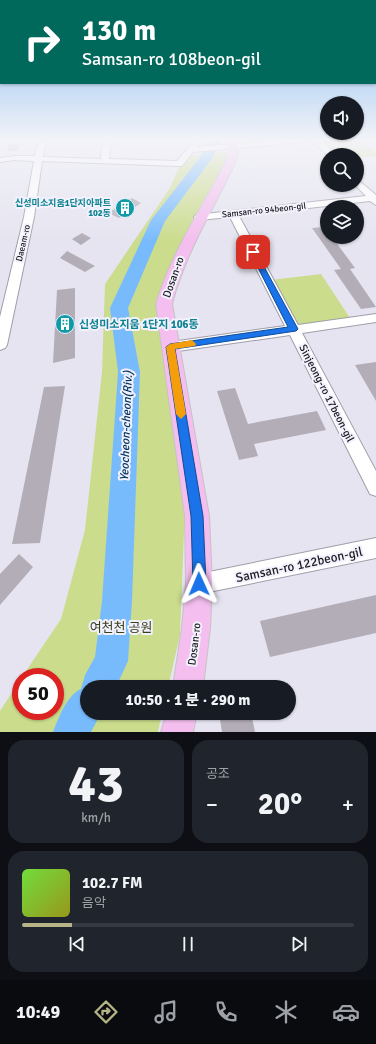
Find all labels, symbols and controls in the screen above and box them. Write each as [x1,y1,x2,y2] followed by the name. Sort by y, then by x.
[82,14,156,48] text: 130 m
[16,16,68,68] icon: right
[82,48,261,70] text: Samsan-ro 108beon-gil
[320,96,364,244] map controls
[320,96,364,140] button: sound
[320,148,364,192] button: search
[114,197,136,219] building icon: 신성미소지움1단지아파트 102동
[15,198,111,219] place label: 신성미소지움1단지아파트 102동
[320,200,364,244] button: layers
[221,201,307,220] street label: Samsan-ro 94beon-gil
[14,223,33,263] street label: Daeam-ro
[236,235,270,269] pin
[242,241,264,263] icon: arrive
[160,255,187,299] street label: Dosan-ro
[54,313,76,335] building icon: 신성미소지움 1단지 106동
[79,318,199,331] place label: 신성미소지움 1단지 106동
[296,342,357,444] street label: Sinjeong-ro 17beon-gil
[117,370,136,481] water label: Yeocheon-cheon(Riv.)
[234,544,364,586] street label: Samsan-ro 122beon-gil
[178,563,220,605] position arrow
[90,620,152,636] park label: 여천천 공원
[185,622,204,666] street label: Dosan-ro
[12,668,64,720] speed limit sign: 50
[126,691,250,709] text: 10:50 · 1 분 · 290 m
[68,752,124,816] text: 43
[206,766,230,782] text: 공조
[258,786,302,823] text: 20°
[206,791,218,818] text: −
[342,791,354,818] text: +
[81,810,111,826] text: km/h
[82,874,143,892] text: 102.7 FM
[82,895,106,911] text: 음악
[66,933,88,955] icon: previous
[177,933,199,955] icon: pause
[288,933,310,955] icon: next
[92,998,120,1026] icon: directions
[152,998,180,1026] icon: music
[212,998,240,1026] icon: phone
[272,998,300,1026] icon: climate
[332,998,360,1026] icon: car
[16,1001,60,1023] text: 10:49

